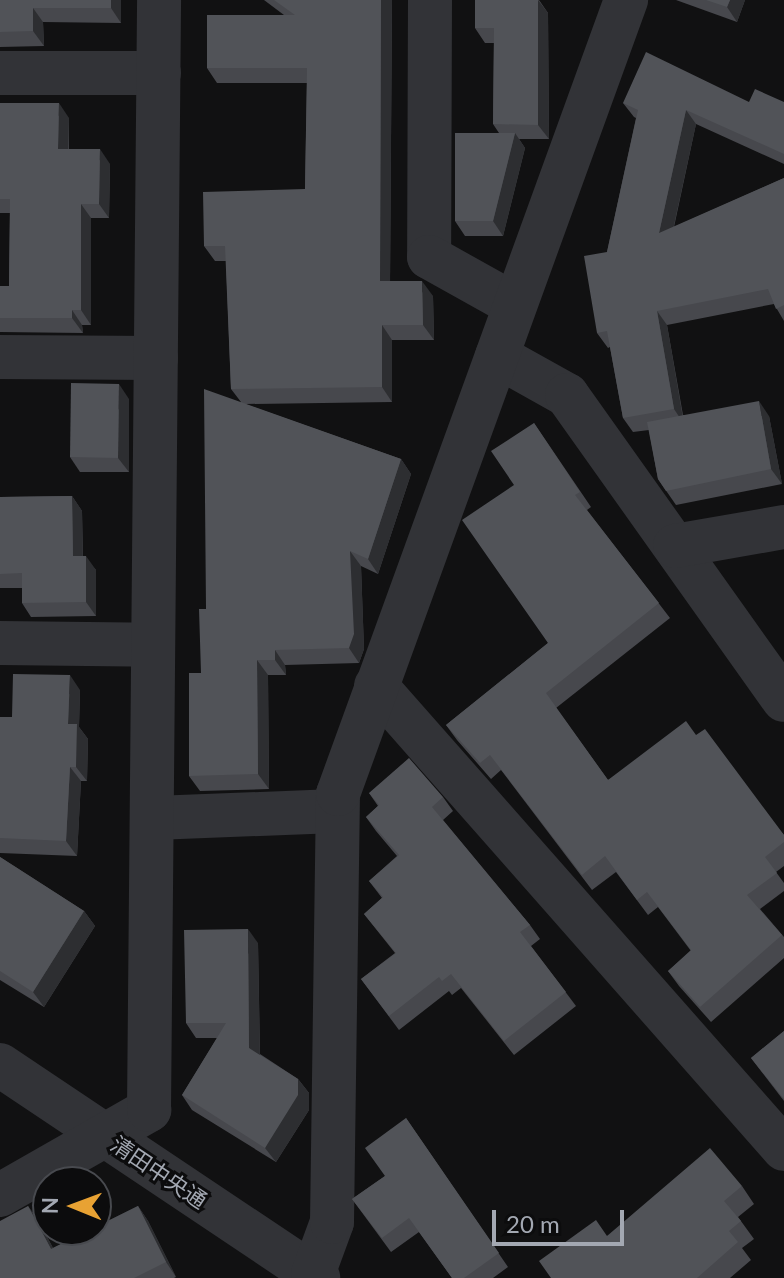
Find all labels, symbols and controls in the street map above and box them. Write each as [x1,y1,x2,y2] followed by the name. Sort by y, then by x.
[106,1130,212,1214] street label: 清田中央通
[32,1166,112,1246] north arrow
[496,1194,628,1244] scale bar
[36,1197,63,1214] text: N
[506,1209,560,1238] text: 20 m

